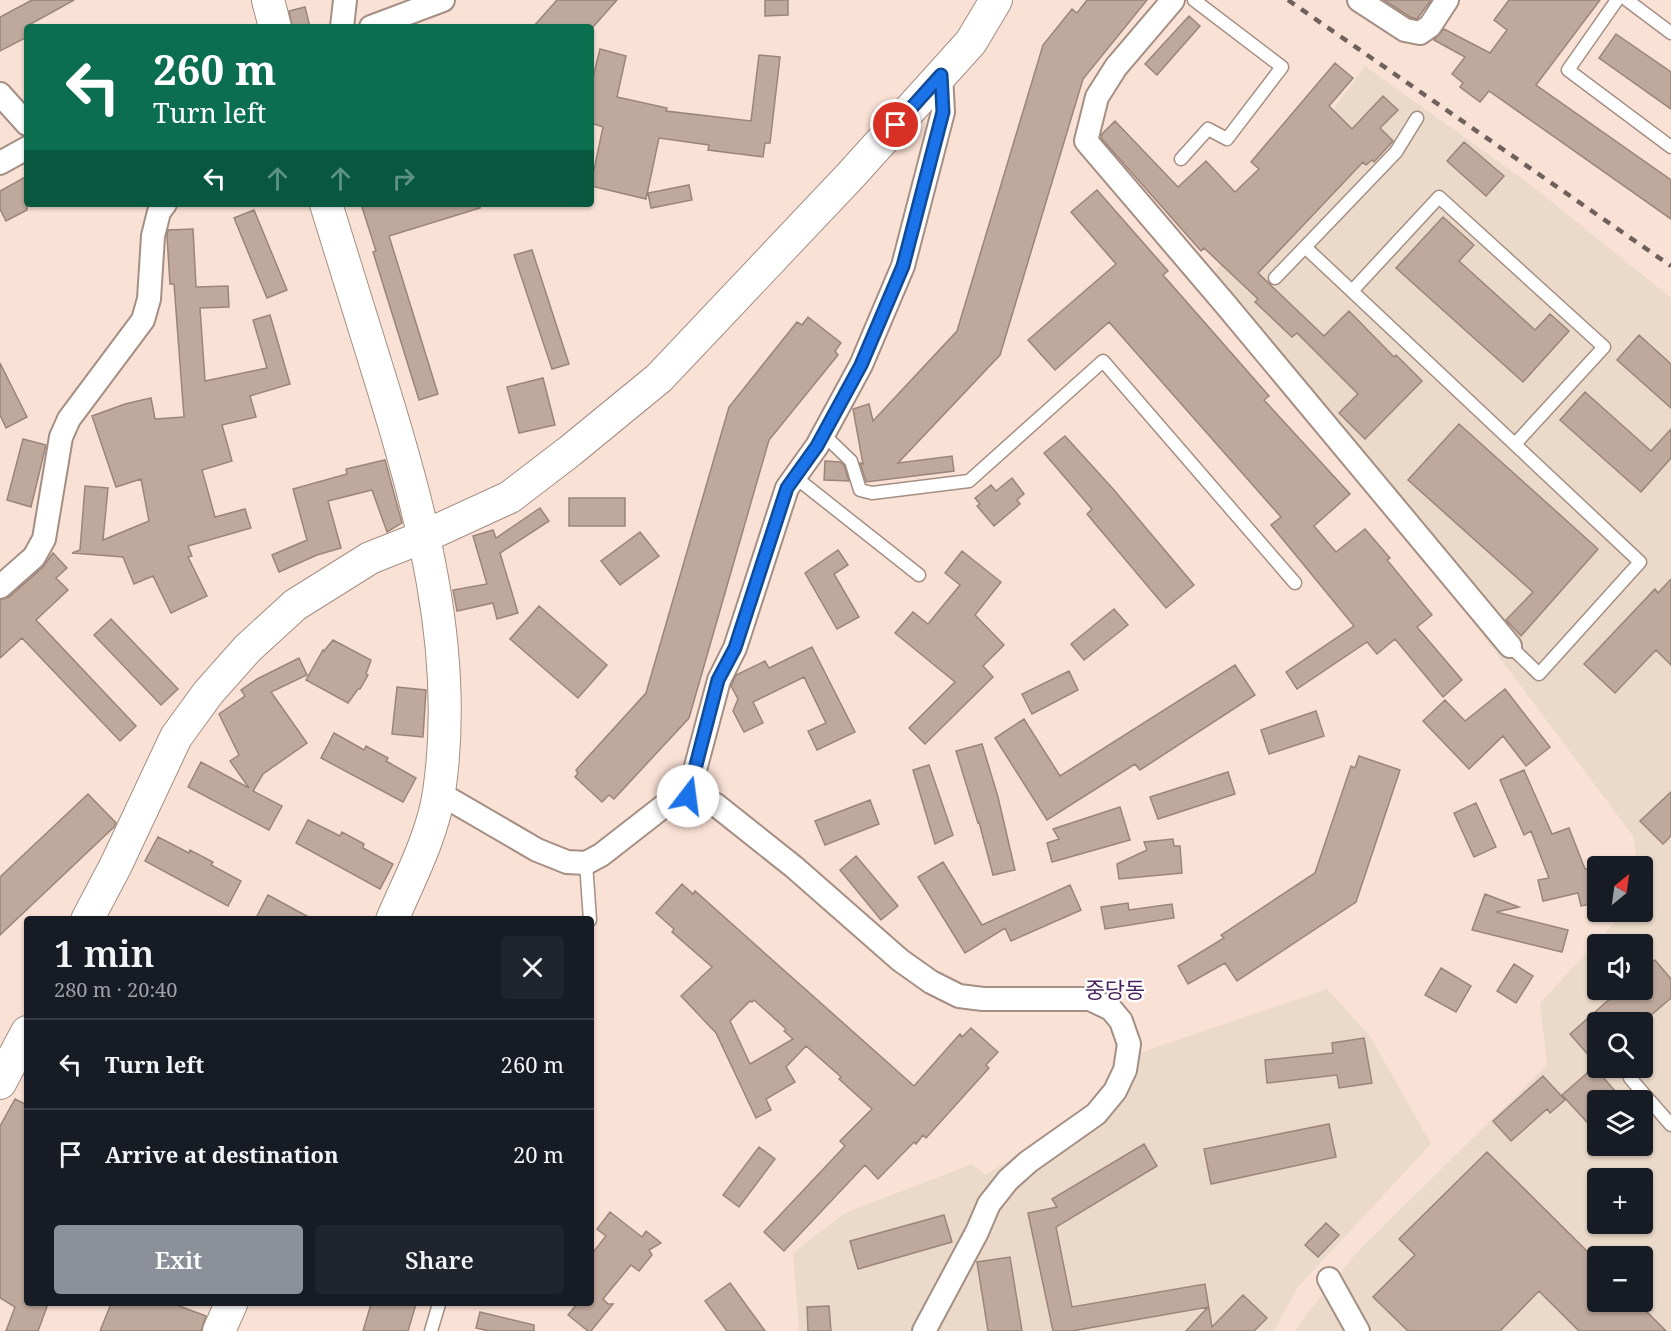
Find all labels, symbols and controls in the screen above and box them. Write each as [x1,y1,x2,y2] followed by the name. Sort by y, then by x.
[153,40,277,97] text: 260 m
[54,48,132,126] icon: left
[153,94,266,131] text: Turn left
[870,99,921,150] pin
[879,108,912,141] icon: arrive
[198,162,231,195] icon: left
[261,162,294,195] icon: ahead
[324,162,357,195] icon: ahead
[387,162,420,195] icon: right
[656,764,720,828] position arrow
[1587,856,1653,922] north arrow
[1587,856,1653,1312] map controls
[54,929,155,978] text: 1 min
[1587,934,1653,1000] button: sound
[501,936,564,999] button: close
[1085,974,1145,1004] district label: 중당동
[54,976,177,1003] text: 280 m · 20:40
[1587,1012,1653,1078] button: search
[54,1048,87,1081] icon: left
[105,1049,204,1079] text: Turn left
[501,1049,564,1079] text: 260 m
[1587,1090,1653,1156] button: layers
[54,1138,87,1171] icon: arrive
[105,1139,339,1169] text: Arrive at destination
[513,1139,564,1169] text: 20 m
[1587,1168,1653,1234] button: +
[54,1225,303,1294] button: Exit
[315,1225,564,1294] button: Share
[1587,1246,1653,1312] button: −

